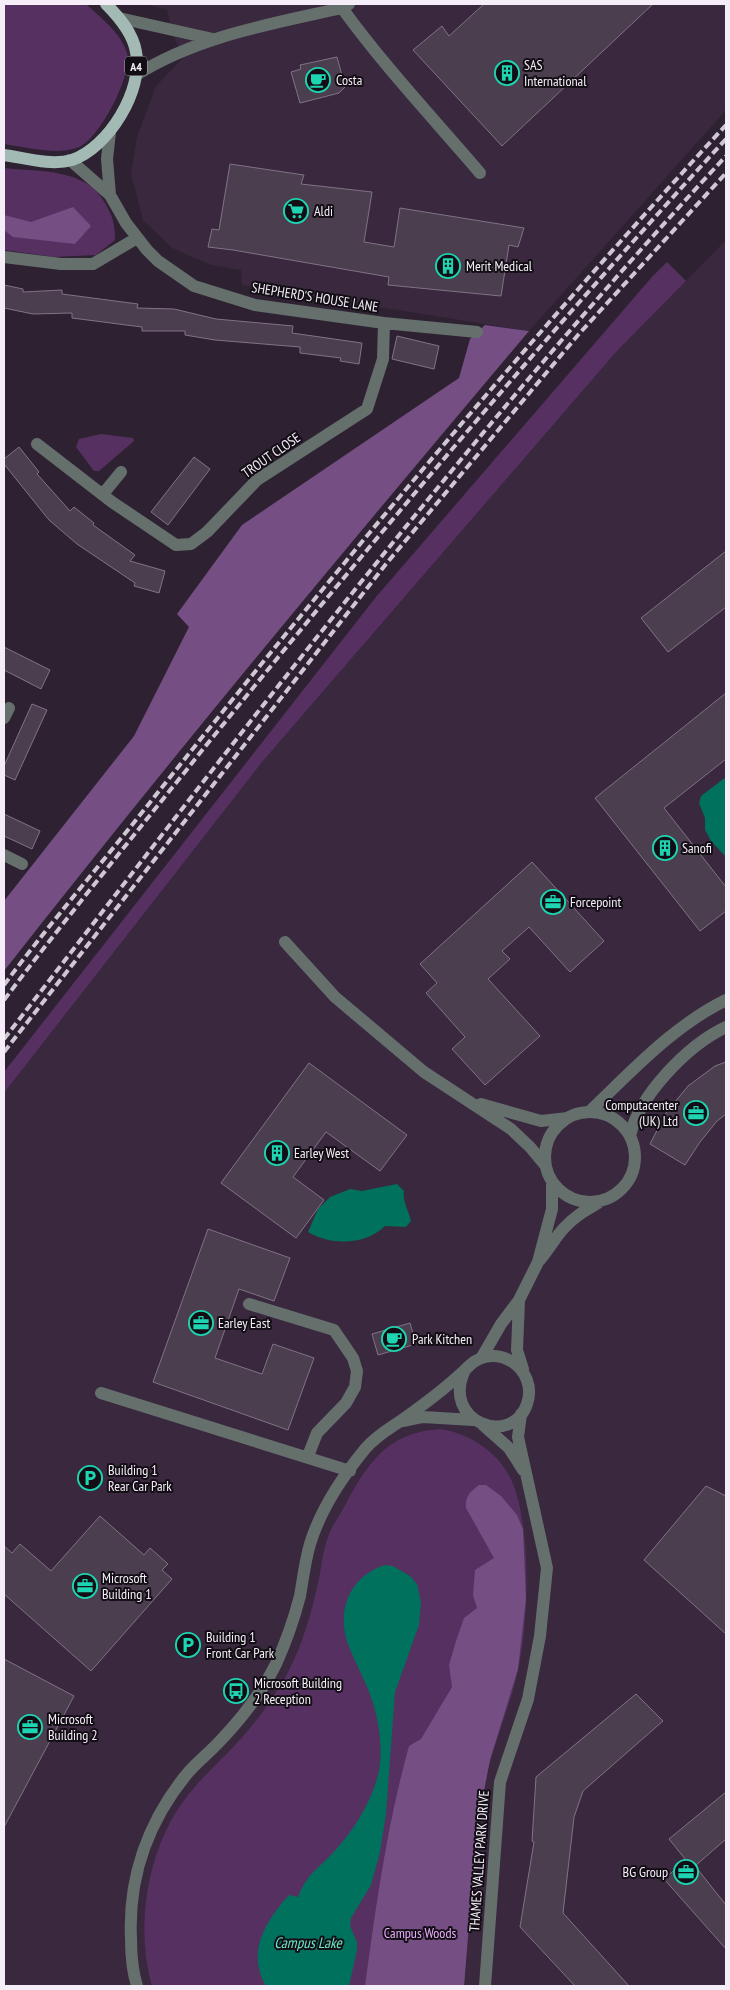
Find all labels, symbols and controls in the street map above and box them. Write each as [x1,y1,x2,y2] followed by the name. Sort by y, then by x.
[125,56,147,76] road number: A4
[524,56,587,90] place label: SAS International
[494,60,520,86] building icon: SAS International
[305,67,331,93] cafe icon: Costa
[336,71,362,89] place label: Costa
[283,198,309,224] supermarket icon: Aldi
[314,202,333,220] place label: Aldi
[435,253,461,279] building icon: Merit Medical
[466,257,533,275] place label: Merit Medical
[250,278,380,316] street label: SHEPHERD'S HOUSE LANE
[238,428,304,482] street label: TROUT CLOSE
[652,835,678,861] building icon: Sanofi
[682,839,712,857] place label: Sanofi
[540,889,566,915] office icon: Forcepoint
[570,893,622,911] place label: Forcepoint
[605,1096,678,1130] place label: Computacenter (UK) Ltd
[683,1100,709,1126] office icon: Computacenter (UK) Ltd
[264,1140,290,1166] building icon: Earley West
[294,1144,349,1162] place label: Earley West
[188,1310,214,1336] office icon: Earley East
[218,1314,270,1332] place label: Earley East
[381,1326,407,1352] cafe icon: Park Kitchen
[412,1330,472,1348] place label: Park Kitchen
[108,1461,172,1495] place label: Building 1 Rear Car Park
[77,1465,103,1491] parking icon: Building 1 Rear Car Park
[102,1569,152,1603] place label: Microsoft Building 1
[72,1573,98,1599] office icon: Microsoft Building 1
[206,1628,275,1662] place label: Building 1 Front Car Park
[175,1632,201,1658] parking icon: Building 1 Front Car Park
[254,1674,342,1708] place label: Microsoft Building 2 Reception
[223,1678,249,1704] bus stop icon: Microsoft Building 2 Reception
[48,1710,98,1744] place label: Microsoft Building 2
[17,1714,43,1740] office icon: Microsoft Building 2
[465,1790,493,1932] street label: THAMES VALLEY PARK DRIVE
[673,1859,699,1885] office icon: BG Group
[623,1863,668,1881] place label: BG Group
[384,1924,456,1942] park label: Campus Woods
[274,1933,343,1952] water label: Campus Lake

